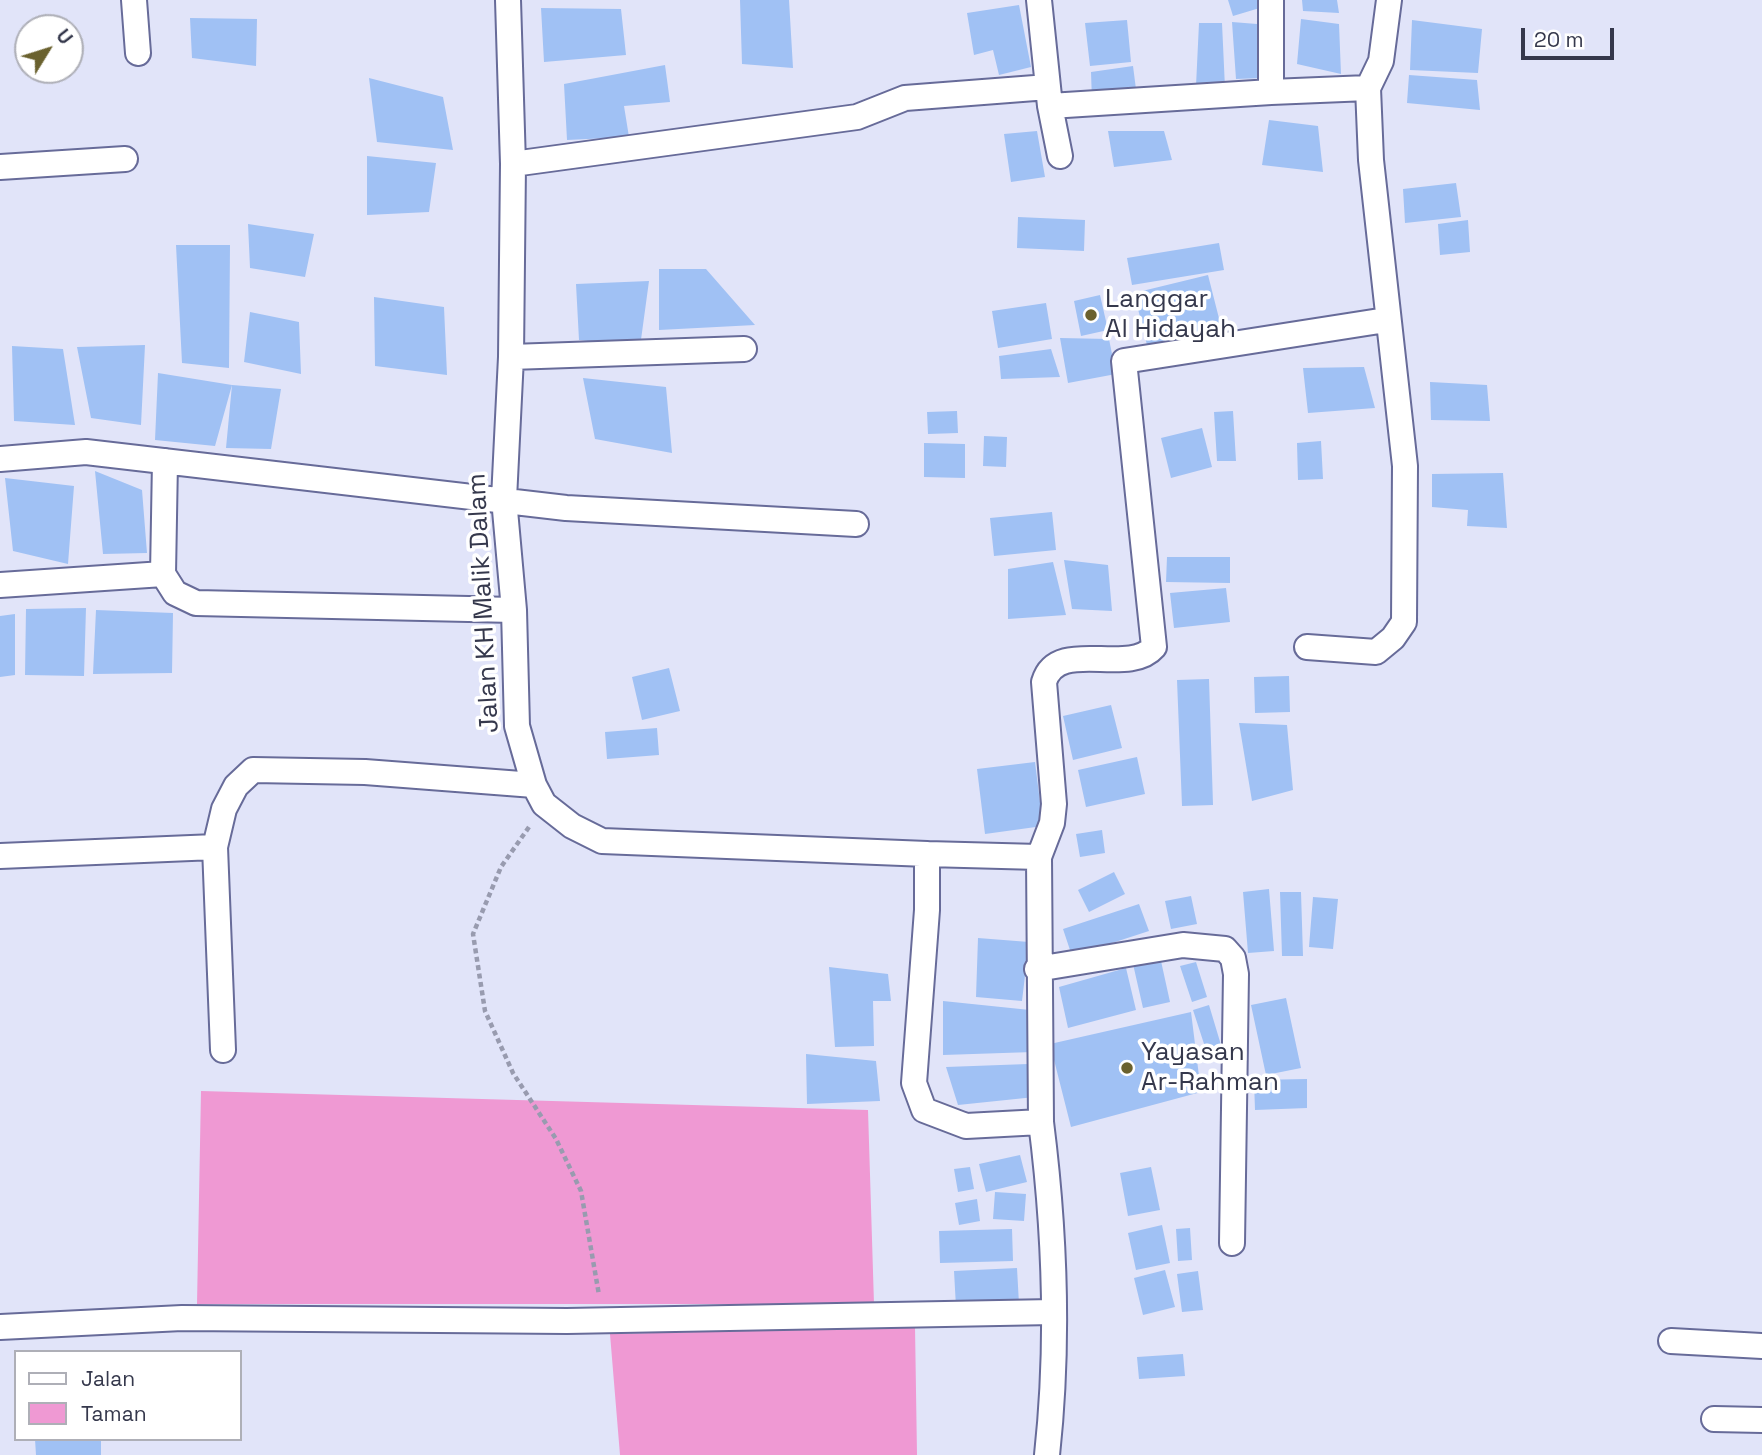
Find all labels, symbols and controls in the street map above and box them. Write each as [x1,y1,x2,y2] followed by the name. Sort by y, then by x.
[14,14,84,84] north arrow
[1524,14,1617,58] scale bar
[51,24,78,50] text: U
[1534,26,1584,53] text: 20 m
[1105,284,1236,346] place label: Langgar Al Hidayah
[1083,307,1099,323] marker: Langgar Al Hidayah
[462,472,506,734] street label: Jalan KH Malik Dalam
[1141,1037,1279,1098] place label: Yayasan Ar-Rahman
[1119,1060,1135,1076] marker: Yayasan Ar-Rahman
[14,1350,242,1441] legend
[81,1365,135,1392] text: Jalan
[81,1400,147,1427] text: Taman

